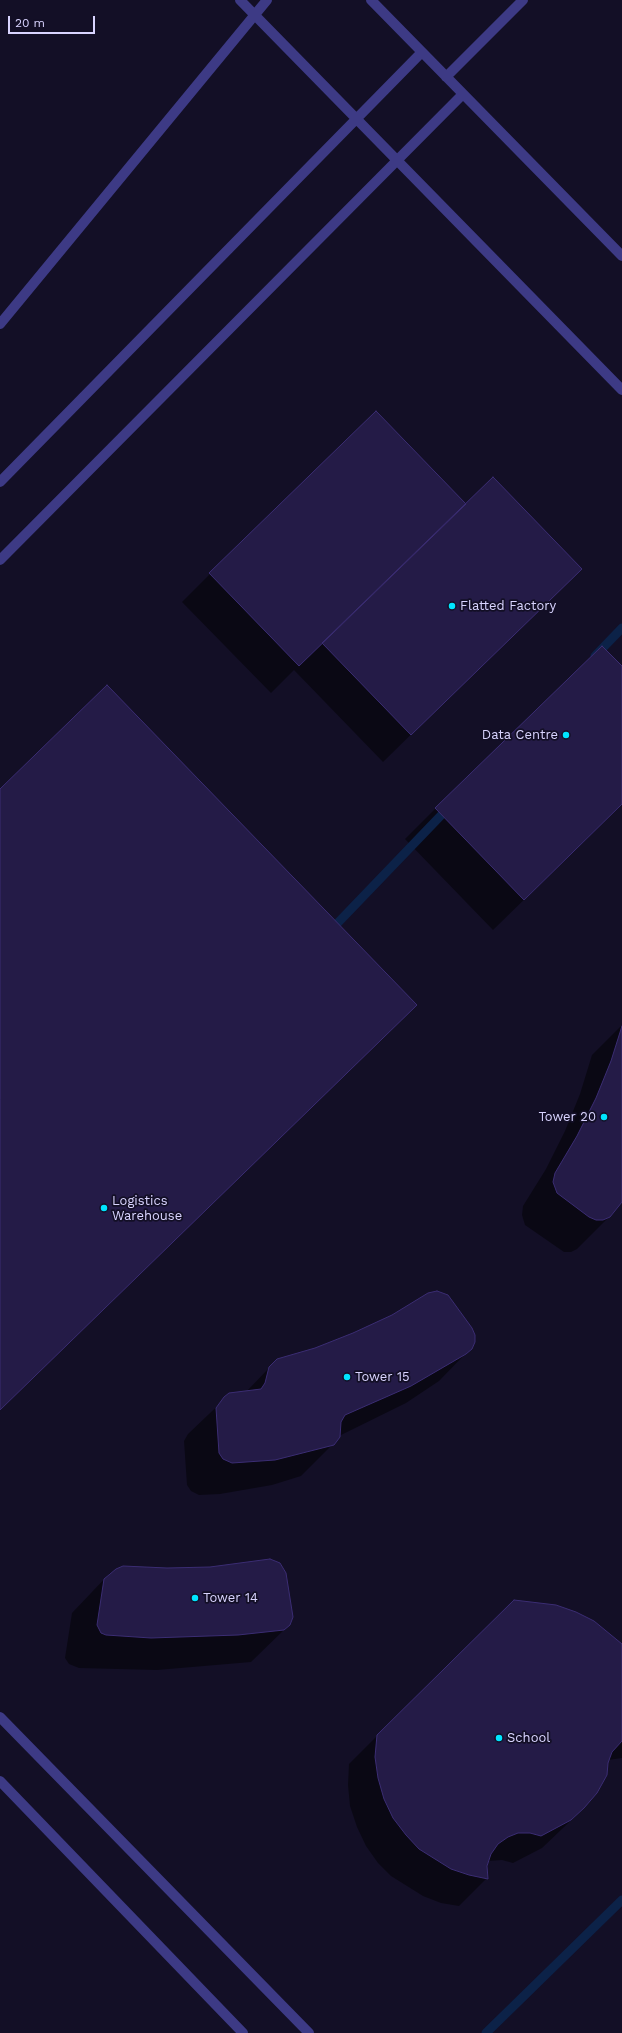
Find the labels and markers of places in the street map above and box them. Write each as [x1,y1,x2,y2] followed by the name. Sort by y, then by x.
[460,598,556,614] place label: Flatted Factory
[447,601,457,611] marker: Flatted Factory
[482,727,558,743] place label: Data Centre
[561,730,571,740] marker: Data Centre
[538,1109,596,1125] place label: Tower 20
[599,1112,609,1122] marker: Tower 20
[112,1193,182,1224] place label: Logistics Warehouse
[99,1203,109,1213] marker: Logistics Warehouse
[355,1369,410,1385] place label: Tower 15
[342,1372,352,1382] marker: Tower 15
[203,1590,258,1606] place label: Tower 14
[190,1593,200,1603] marker: Tower 14
[507,1730,550,1746] place label: School
[494,1733,504,1743] marker: School

